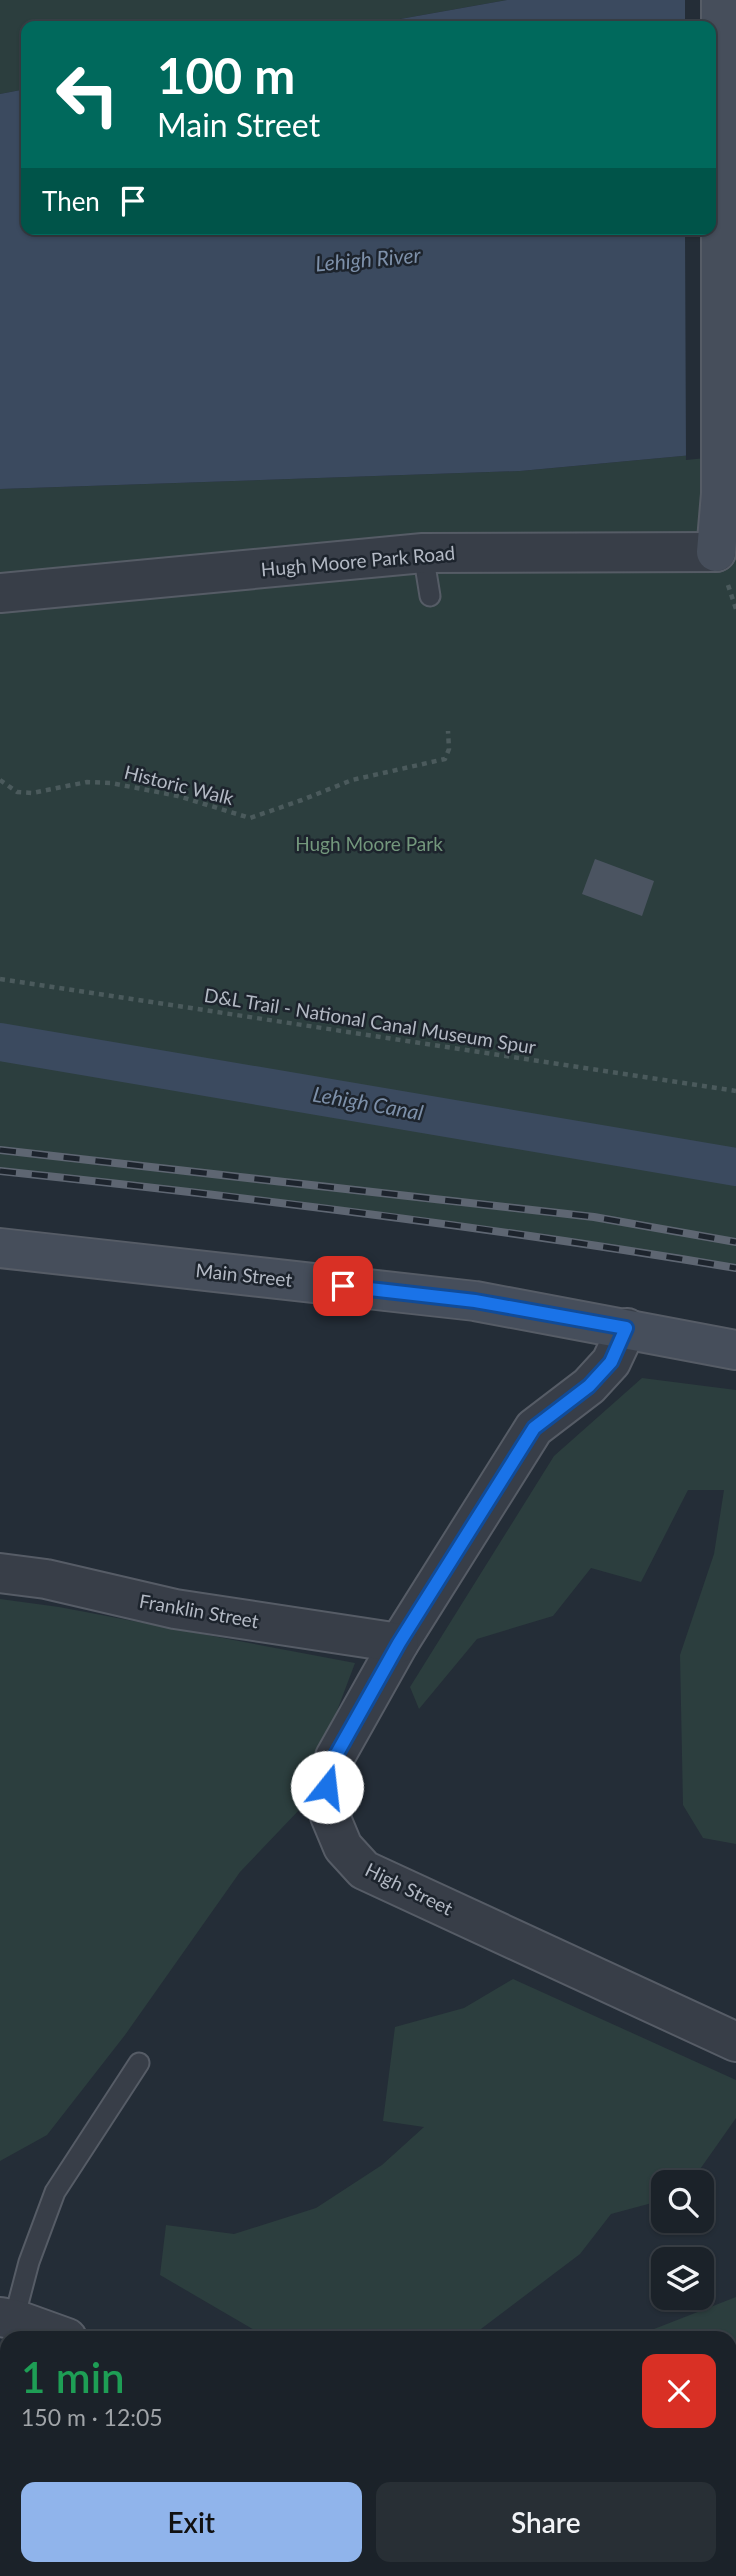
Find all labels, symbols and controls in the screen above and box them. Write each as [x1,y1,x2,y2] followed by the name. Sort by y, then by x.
[157,46,295,104] text: 100 m
[42,49,133,140] icon: left
[157,105,320,144] text: Main Street
[114,182,152,220] icon: arrive
[42,185,100,217] text: Then
[314,241,422,276] water label: Lehigh River
[260,541,456,580] street label: Hugh Moore Park Road
[122,760,237,809] street label: Historic Walk
[295,832,443,855] park label: Hugh Moore Park
[203,983,538,1058] street label: D&L Trail - National Canal Museum Spur
[311,1081,426,1125] water label: Lehigh Canal
[313,1256,373,1316] pin
[195,1258,294,1291] street label: Main Street
[324,1267,362,1305] icon: arrive
[138,1589,261,1632] street label: Franklin Street
[290,1750,364,1824] position arrow
[362,1858,457,1920] street label: High Street
[651,2170,714,2310] map controls
[651,2170,714,2233] button: search
[651,2247,714,2310] button: layers
[21,2352,125,2402] text: 1 min
[642,2354,716,2428] button: close
[21,2403,163,2431] text: 150 m · 12:05
[21,2482,362,2562] button: Exit
[376,2482,716,2562] button: Share

